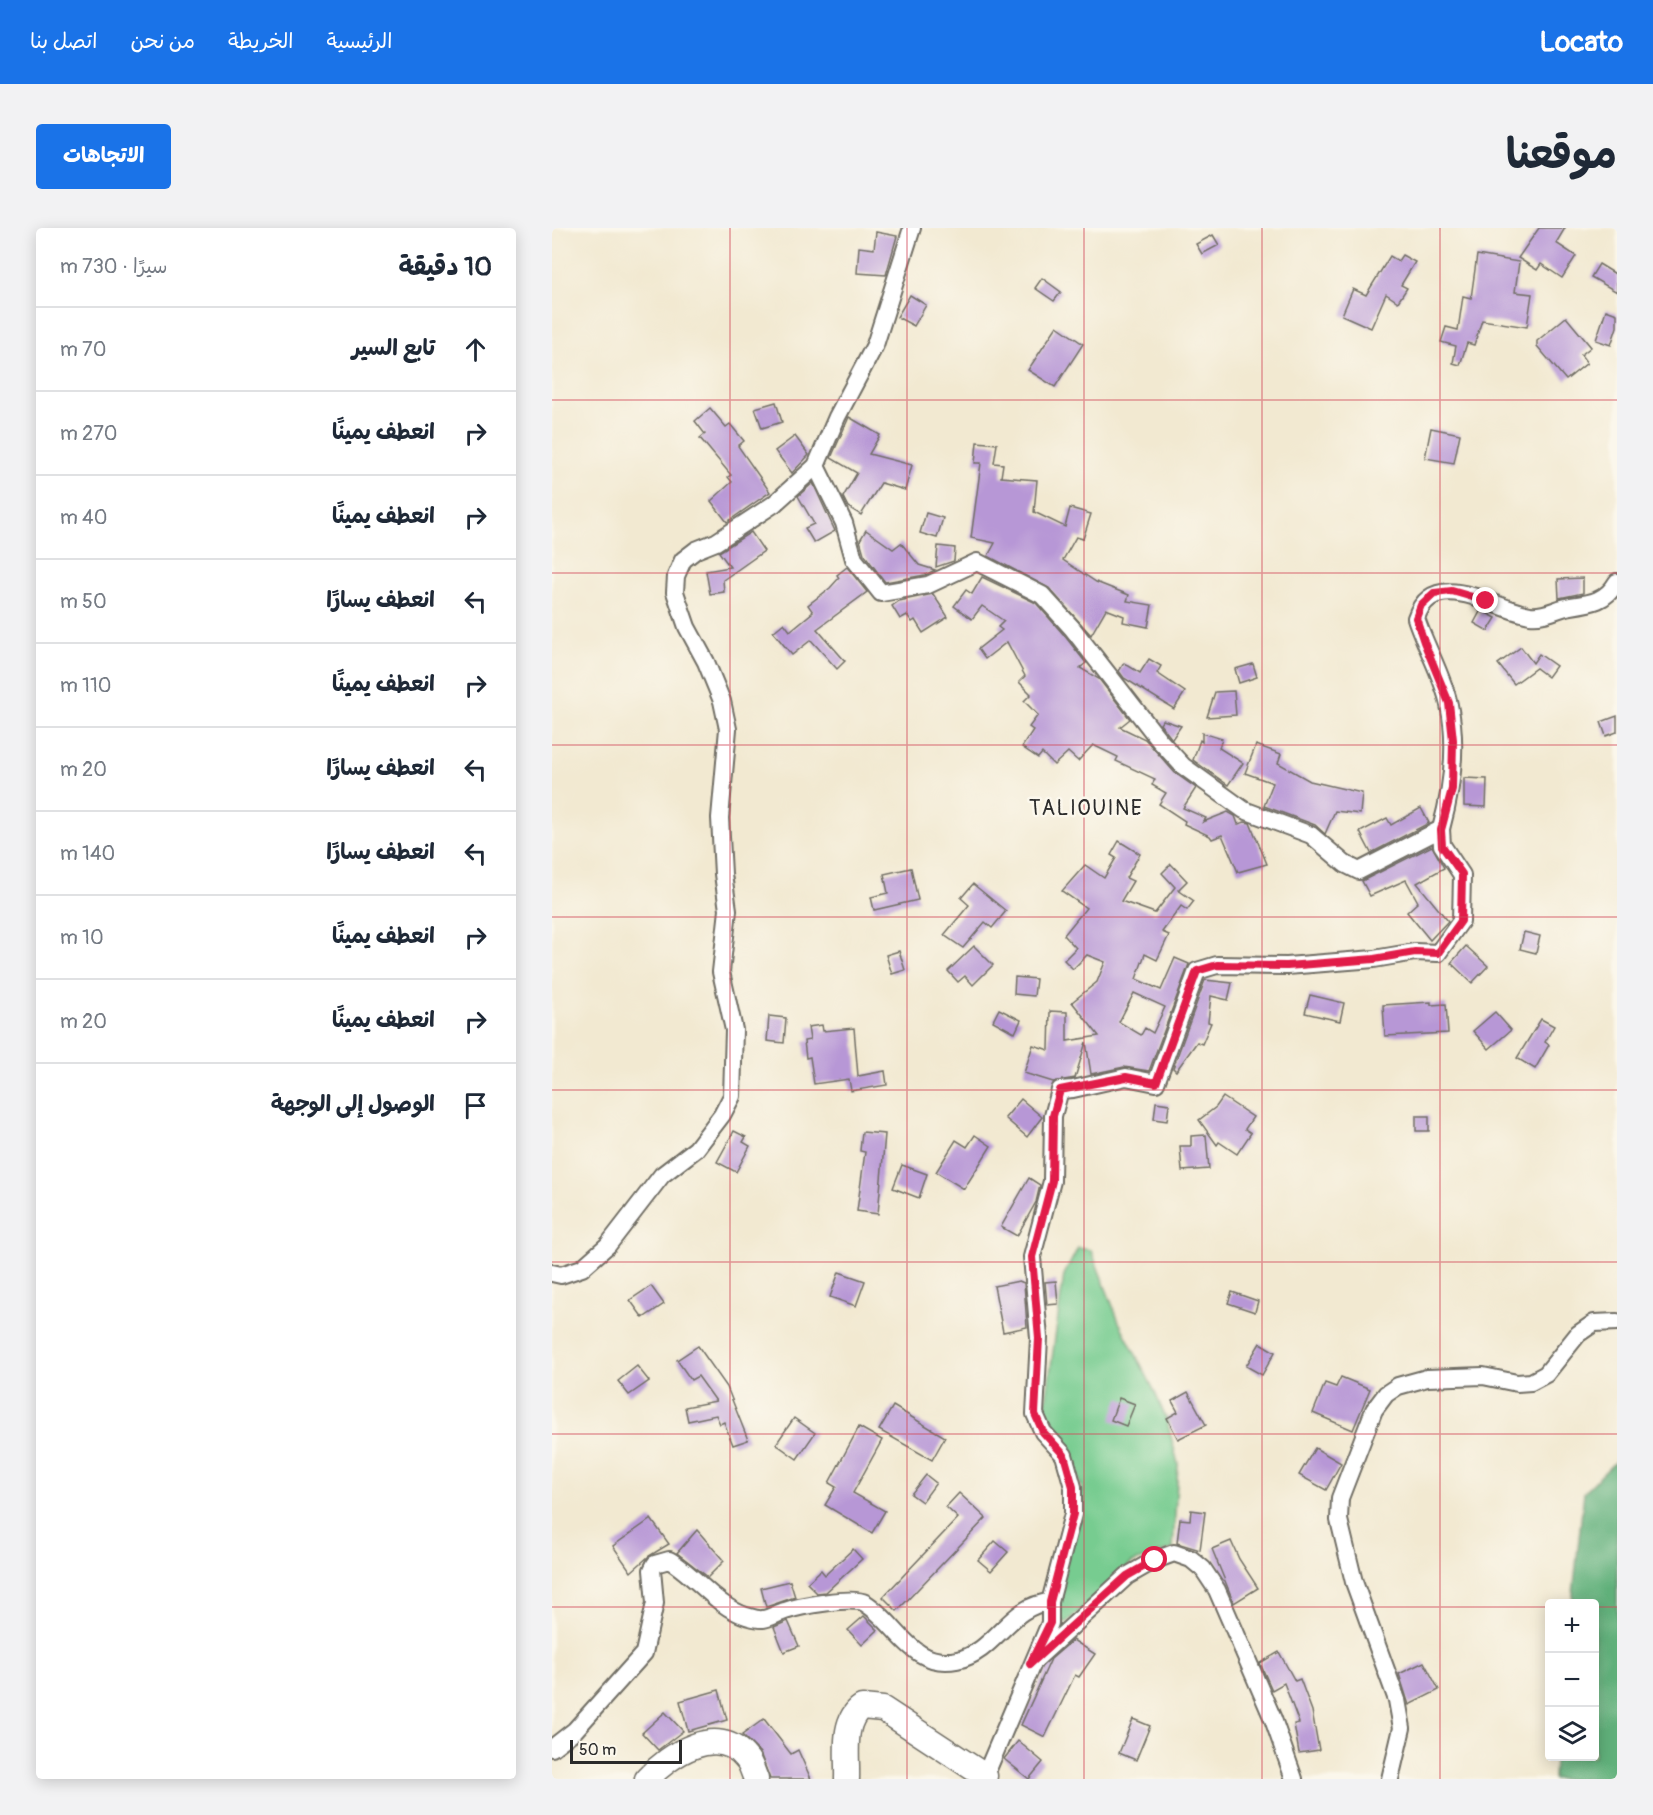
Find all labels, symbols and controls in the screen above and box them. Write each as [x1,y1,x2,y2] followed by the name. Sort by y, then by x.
[1539,25,1623,60] text: Locato
[30,28,97,55] text: اتصل بنا
[130,28,195,55] text: من نحن
[228,28,293,55] text: الخريطة
[326,28,392,55] text: الرئيسية
[36,124,171,189] button: الاتجاهات
[1506,129,1617,181] text: موقعنا
[398,251,492,283] text: 10 دقيقة
[60,254,167,279] text: سيرًا · 730 m
[459,333,492,366] icon: ahead
[352,334,435,362] text: تابع السير
[60,337,106,362] text: 70 m
[459,417,492,450] icon: right
[332,418,435,446] text: انعطف يمينًا
[60,421,118,446] text: 270 m
[459,501,492,534] icon: right
[332,502,435,530] text: انعطف يمينًا
[60,505,107,530] text: 40 m
[459,585,492,618] icon: left
[326,586,435,614] text: انعطف يسارًا
[1472,587,1498,613] route end
[60,589,107,614] text: 50 m
[459,669,492,702] icon: right
[332,670,435,698] text: انعطف يمينًا
[60,673,111,698] text: 110 m
[459,753,492,786] icon: left
[326,754,435,782] text: انعطف يسارًا
[60,757,107,782] text: 20 m
[1029,795,1143,822] district label: TALIOUINE
[459,837,492,870] icon: left
[326,838,435,866] text: انعطف يسارًا
[60,841,115,866] text: 140 m
[459,921,492,954] icon: right
[332,922,435,950] text: انعطف يمينًا
[60,925,104,950] text: 10 m
[459,1005,492,1038] icon: right
[332,1006,435,1034] text: انعطف يمينًا
[60,1009,107,1034] text: 20 m
[459,1089,492,1122] icon: arrive
[271,1090,435,1118] text: الوصول إلى الوجهة
[1141,1546,1167,1572] route start
[1545,1599,1599,1761] map controls
[1545,1599,1599,1653] button: +
[1545,1653,1599,1707] button: −
[1545,1707,1599,1761] button: layers
[570,1737,682,1764] scale bar
[579,1740,616,1760] text: 50 m

